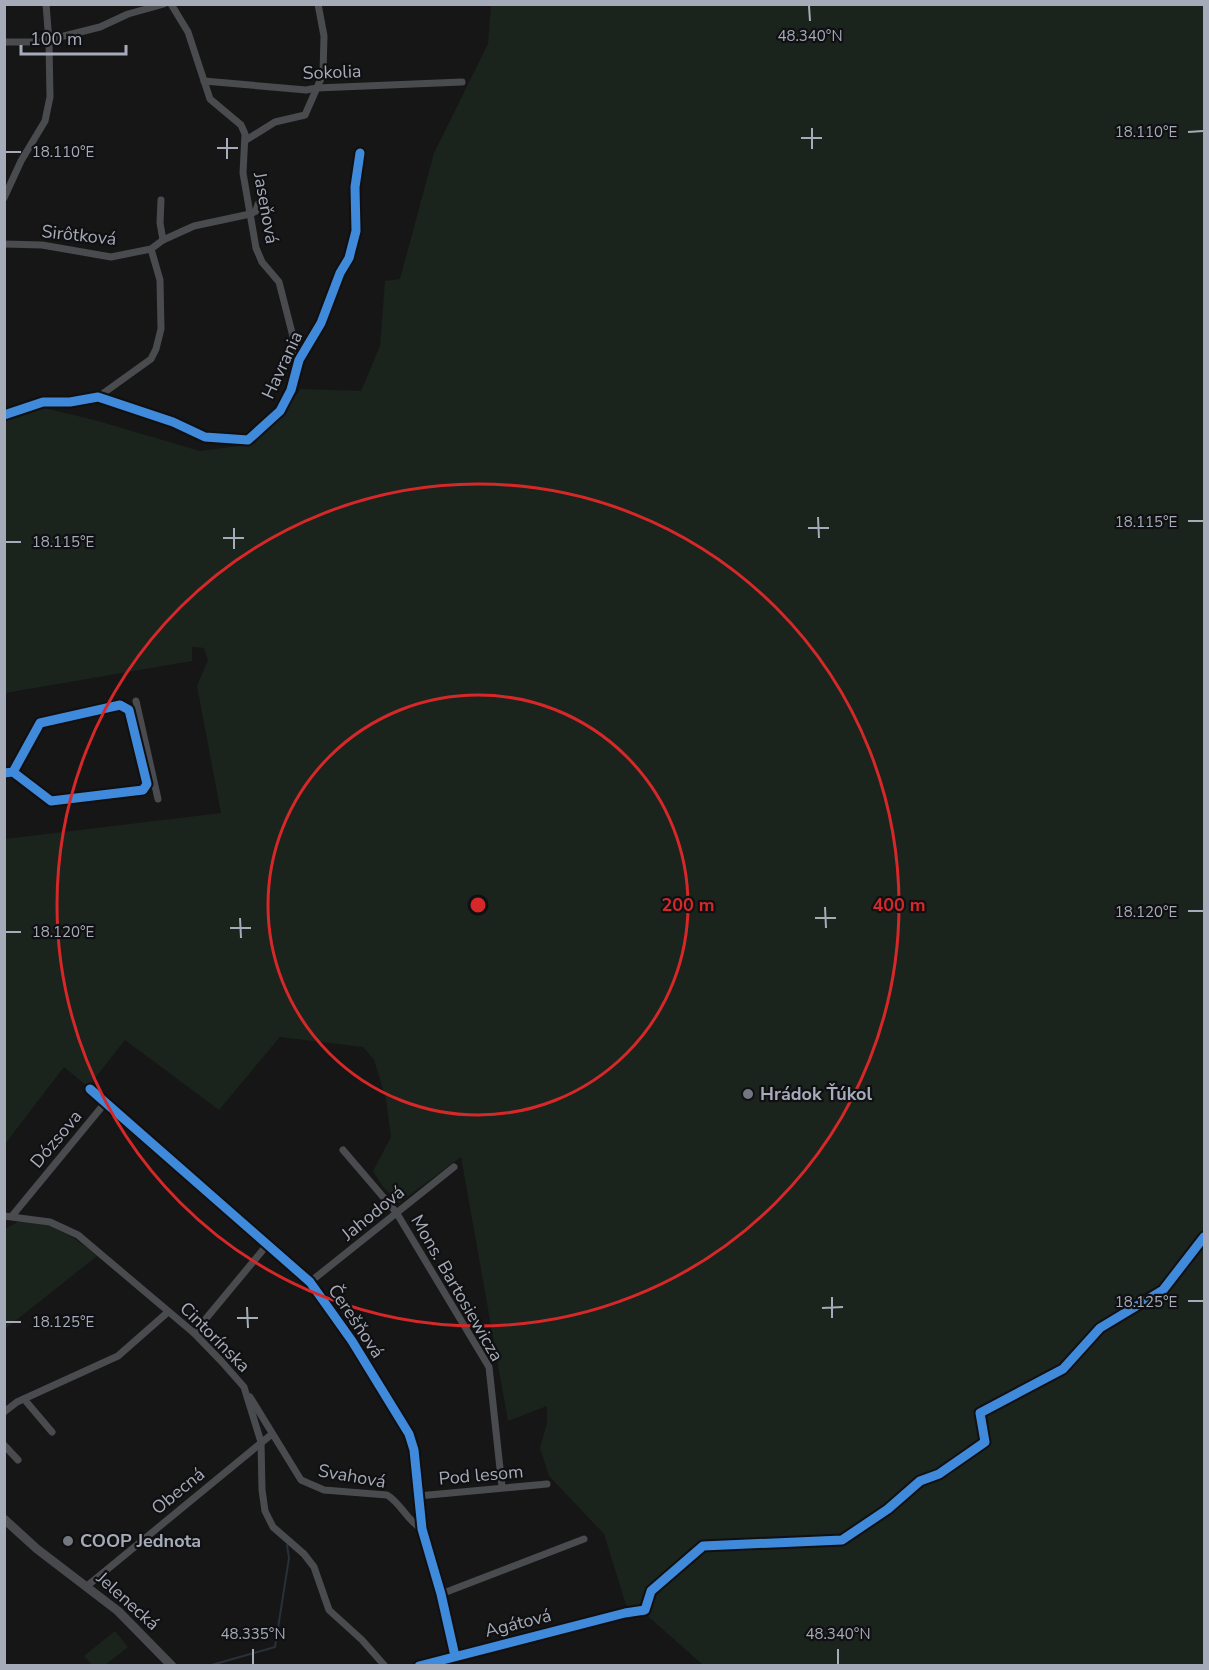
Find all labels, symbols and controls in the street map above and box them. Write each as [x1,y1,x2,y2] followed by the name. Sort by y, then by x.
[21,18,126,56] scale bar
[777,26,843,46] text: 48.340°N
[30,27,82,51] text: 100 m
[302,59,362,85] street label: Sokolia
[1115,122,1177,142] text: 18.110°E
[32,142,94,162] text: 18.110°E
[248,169,284,246] street label: Jaseňová
[40,219,118,251] street label: Sirôtková
[256,327,308,403] street label: Havrania
[1115,512,1177,532] text: 18.115°E
[32,532,94,552] text: 18.115°E
[661,893,715,917] text: 200 m
[872,893,926,917] text: 400 m
[468,895,488,915] centre of rings
[1115,902,1177,922] text: 18.120°E
[32,922,94,942] text: 18.120°E
[760,1082,872,1106] place label: Hrádok Ťúkol
[741,1087,755,1101] marker: Hrádok Ťúkol
[25,1105,87,1173] street label: Dózsova
[336,1180,410,1246] street label: Jahodová
[405,1210,509,1366] street label: Mons. Bartosiewicza
[322,1279,390,1363] street label: Čerešňová
[1115,1292,1177,1312] text: 18.125°E
[174,1296,256,1378] street label: Cintorínska
[32,1312,94,1332] text: 18.125°E
[316,1458,388,1494] street label: Svahová
[438,1459,524,1491] street label: Pod lesom
[146,1462,210,1520] street label: Obecná
[80,1529,201,1553] place label: COOP Jednota
[61,1534,75,1548] marker: COOP Jednota
[91,1566,165,1636] street label: Jelenecká
[482,1603,554,1643] street label: Agátová
[220,1624,286,1644] text: 48.335°N
[805,1624,871,1644] text: 48.340°N

